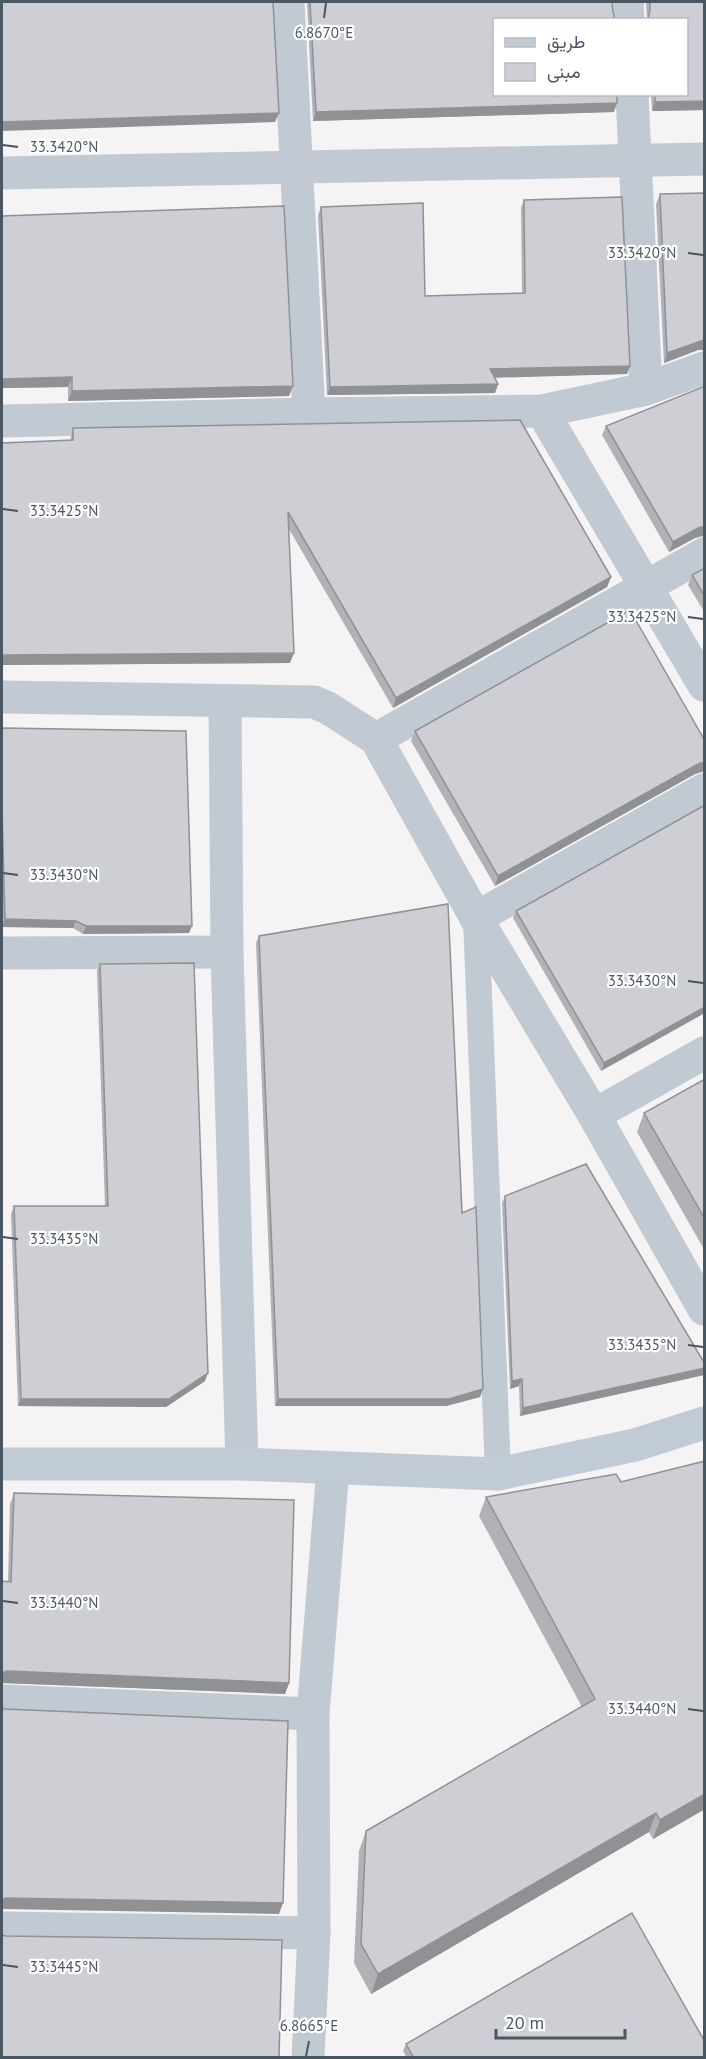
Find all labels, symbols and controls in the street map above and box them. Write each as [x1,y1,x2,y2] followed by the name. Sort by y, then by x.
[493,18,688,96] legend
[295,23,353,42] text: 6.8670°E
[547,30,585,53] text: طريق
[547,60,581,83] text: مبنى
[30,137,98,156] text: 33.3420°N
[608,243,676,262] text: 33.3420°N
[30,501,98,520] text: 33.3425°N
[608,607,676,626] text: 33.3425°N
[30,865,98,884] text: 33.3430°N
[608,971,676,990] text: 33.3430°N
[30,1229,98,1248] text: 33.3435°N
[608,1335,676,1354] text: 33.3435°N
[30,1593,98,1612] text: 33.3440°N
[608,1699,676,1718] text: 33.3440°N
[30,1957,98,1976] text: 33.3445°N
[496,2002,625,2040] scale bar
[505,2011,544,2034] text: 20 m
[280,2016,338,2035] text: 6.8665°E

